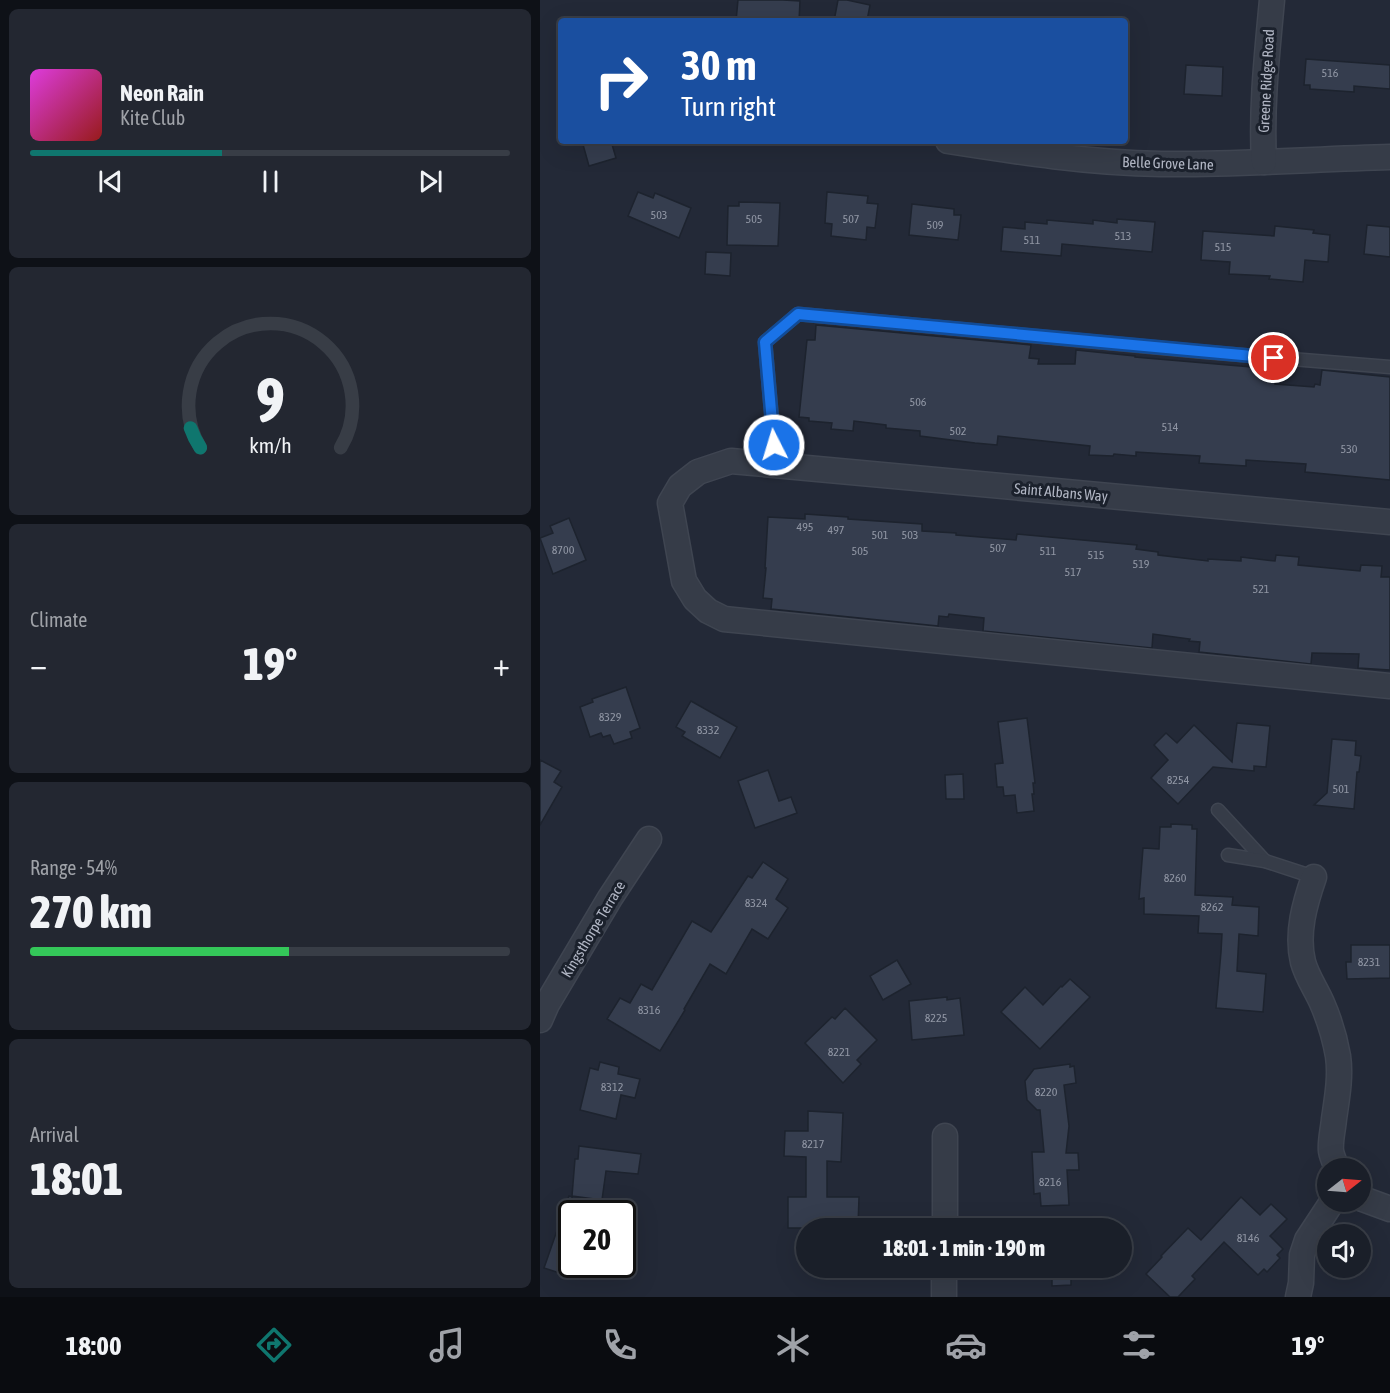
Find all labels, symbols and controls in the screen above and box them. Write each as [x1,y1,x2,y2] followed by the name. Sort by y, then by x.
[1255,29,1277,133] street label: Greene Ridge Road
[681,41,756,89] text: 30 m
[582,42,660,120] icon: right
[1322,66,1339,80] house number: 516
[120,80,204,106] text: Neon Rain
[681,91,776,122] text: Turn right
[120,106,185,129] text: Kite Club
[1122,153,1214,173] street label: Belle Grove Lane
[94,165,127,198] icon: previous
[254,165,287,198] icon: pause
[414,165,447,198] icon: next
[651,208,667,222] house number: 503
[746,212,762,226] house number: 505
[843,212,860,226] house number: 507
[927,218,944,232] house number: 509
[1115,229,1131,243] house number: 513
[1024,233,1041,247] house number: 511
[1215,240,1231,254] house number: 515
[1248,332,1299,383] pin
[1257,341,1290,374] icon: arrive
[255,364,285,435] text: 9
[910,395,927,409] house number: 506
[742,413,806,477] position arrow
[1162,420,1179,434] house number: 514
[950,424,966,438] house number: 502
[249,433,291,458] text: km/h
[1341,442,1358,456] house number: 530
[1013,479,1109,505] street label: Saint Albans Way
[797,520,813,534] house number: 495
[828,523,845,537] house number: 497
[872,528,889,542] house number: 501
[902,528,918,542] house number: 503
[990,541,1007,555] house number: 507
[552,543,575,557] house number: 8700
[852,544,868,558] house number: 505
[1040,544,1057,558] house number: 511
[1088,548,1104,562] house number: 515
[1133,557,1150,571] house number: 519
[1065,565,1082,579] house number: 517
[1253,582,1270,596] house number: 521
[30,608,87,631] text: Climate
[243,638,297,690] text: 19°
[30,645,47,683] text: −
[493,645,510,683] text: +
[599,710,622,724] house number: 8329
[697,723,719,737] house number: 8332
[1167,773,1190,787] house number: 8254
[1333,782,1350,796] house number: 501
[30,856,117,879] text: Range · 54%
[1164,871,1187,885] house number: 8260
[558,878,629,980] street label: Kingsthorpe Terrace
[30,886,152,938] text: 270 km
[745,896,768,910] house number: 8324
[1201,900,1223,914] house number: 8262
[1358,955,1381,969] house number: 8231
[638,1003,661,1017] house number: 8316
[925,1011,947,1025] house number: 8225
[828,1045,851,1059] house number: 8221
[601,1080,623,1094] house number: 8312
[1035,1085,1058,1099] house number: 8220
[30,1123,79,1146] text: Arrival
[802,1137,825,1151] house number: 8217
[30,1153,124,1205] text: 18:01
[1317,1158,1371,1212] north arrow
[1317,1158,1371,1278] map controls
[1039,1175,1062,1189] house number: 8216
[558,1200,636,1278] speed limit sign: 20
[1317,1224,1371,1278] button: sound
[1237,1231,1260,1245] house number: 8146
[883,1235,1045,1261] text: 18:01 · 1 min · 190 m
[253,1324,295,1366] icon: directions
[426,1324,468,1366] icon: music
[599,1324,641,1366] icon: phone
[772,1324,814,1366] icon: climate
[945,1324,987,1366] icon: car
[1118,1324,1160,1366] icon: filters
[66,1330,122,1361] text: 18:00
[1292,1330,1324,1361] text: 19°

